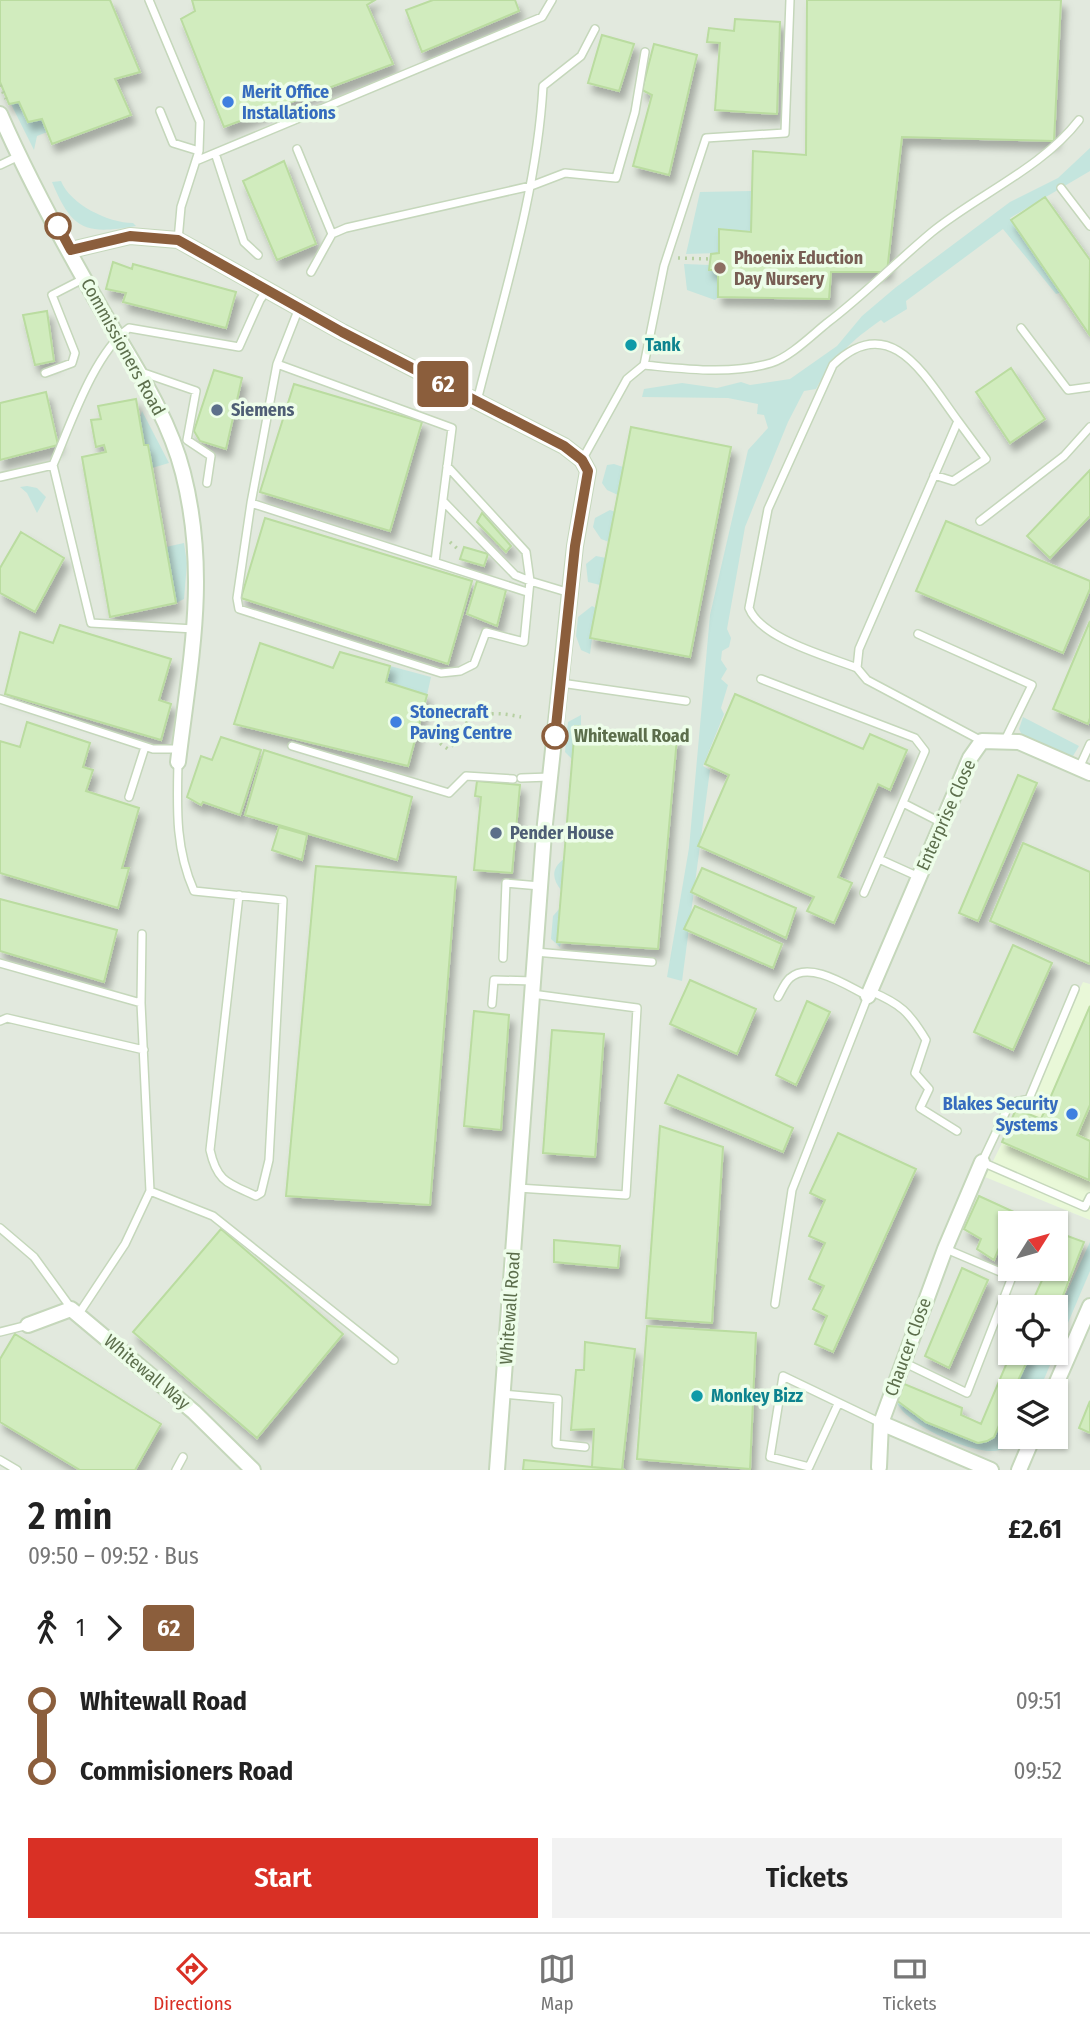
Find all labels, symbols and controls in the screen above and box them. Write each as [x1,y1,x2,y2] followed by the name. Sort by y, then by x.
[242,81,336,124] place label: Merit Office Installations
[220,94,236,110] marker: Merit Office Installations
[45,213,71,239] unlabelled marker
[734,247,863,290] place label: Phoenix Eduction Day Nursery
[712,260,728,276] marker: Phoenix Eduction Day Nursery
[76,275,170,419] street label: Commissioners Road
[645,334,681,356] place label: Tank
[623,337,639,353] marker: Tank
[412,361,474,407] line badge: 62
[431,370,455,398] text: 62
[231,399,294,421] place label: Siemens
[209,402,225,418] marker: Siemens
[410,701,512,744] place label: Stonecraft Paving Centre
[388,714,404,730] marker: Stonecraft Paving Centre
[542,723,568,749] marker: Whitewall Road
[574,725,690,747] place label: Whitewall Road
[912,756,980,874] street label: Enterprise Close
[510,822,614,844] place label: Pender House
[488,825,504,841] marker: Pender House
[943,1093,1058,1136] place label: Blakes Security Systems
[1064,1106,1080,1122] marker: Blakes Security Systems
[998,1211,1068,1281] north arrow
[998,1211,1068,1449] map controls
[495,1251,525,1365] street label: Whitewall Road
[880,1295,936,1399] street label: Chaucer Close
[998,1295,1068,1365] button: locate
[100,1330,194,1414] street label: Whitewall Way
[998,1379,1068,1449] button: layers
[711,1385,803,1407] place label: Monkey Bizz
[689,1388,705,1404] marker: Monkey Bizz
[28,1493,112,1539] text: 2 min
[1008,1514,1062,1545] text: £2.61
[28,1542,199,1570] text: 09:50 – 09:52 · Bus
[28,1609,66,1647] icon: walk
[95,1609,133,1647] icon: forward
[76,1614,85,1642] text: 1
[157,1614,180,1642] text: 62
[80,1686,247,1717] text: Whitewall Road
[1016,1687,1062,1715] text: 09:51
[80,1756,293,1787] text: Commisioners Road
[1014,1757,1062,1785] text: 09:52
[28,1838,538,1918] button: Start
[552,1838,1062,1918] button: Tickets
[153,1950,232,2015] tab: Directions
[538,1950,576,2015] tab: Map
[883,1950,937,2015] tab: Tickets

